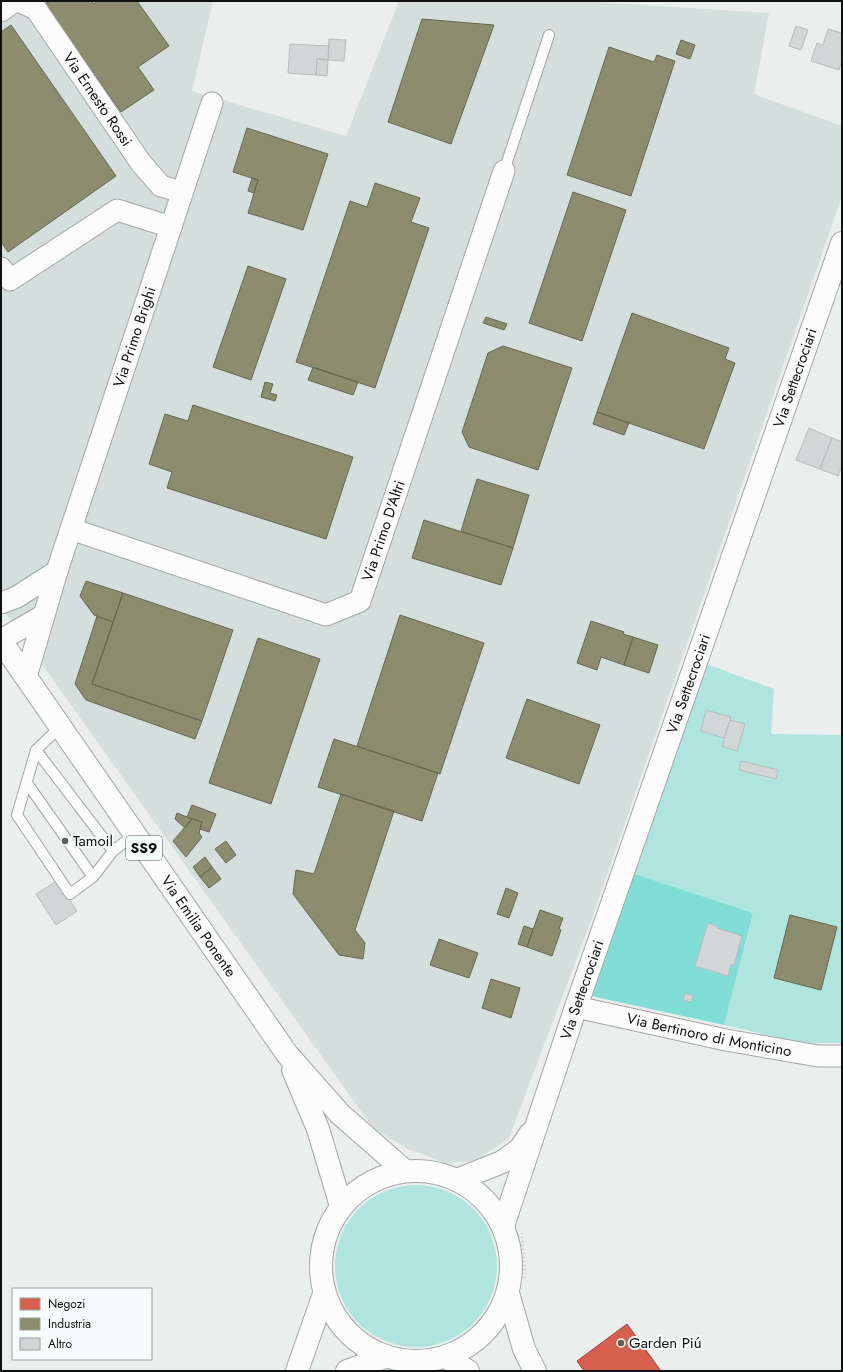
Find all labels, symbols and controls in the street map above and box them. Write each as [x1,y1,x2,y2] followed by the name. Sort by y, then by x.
[58,48,138,151] street label: Via Ernesto Rossi
[108,284,161,390] street label: Via Primo Brighi
[768,325,823,431] street label: Via Settecrociari
[356,477,411,584] street label: Via Primo D'Altri
[661,631,716,737] street label: Via Settecrociari
[73,830,113,852] place label: Tamoil
[60,836,70,846] marker: Tamoil
[126,836,162,860] road number: SS9
[156,871,242,982] street label: Via Emilia Ponente
[555,937,609,1043] street label: Via Settecrociari
[624,1007,793,1062] street label: Via Bertinoro di Monticino
[12,1288,152,1360] legend
[48,1295,85,1313] text: Negozi
[48,1315,91,1333] text: Industria
[629,1332,702,1354] place label: Garden Piú
[48,1335,72,1353] text: Altro
[616,1338,626,1348] marker: Garden Piú

